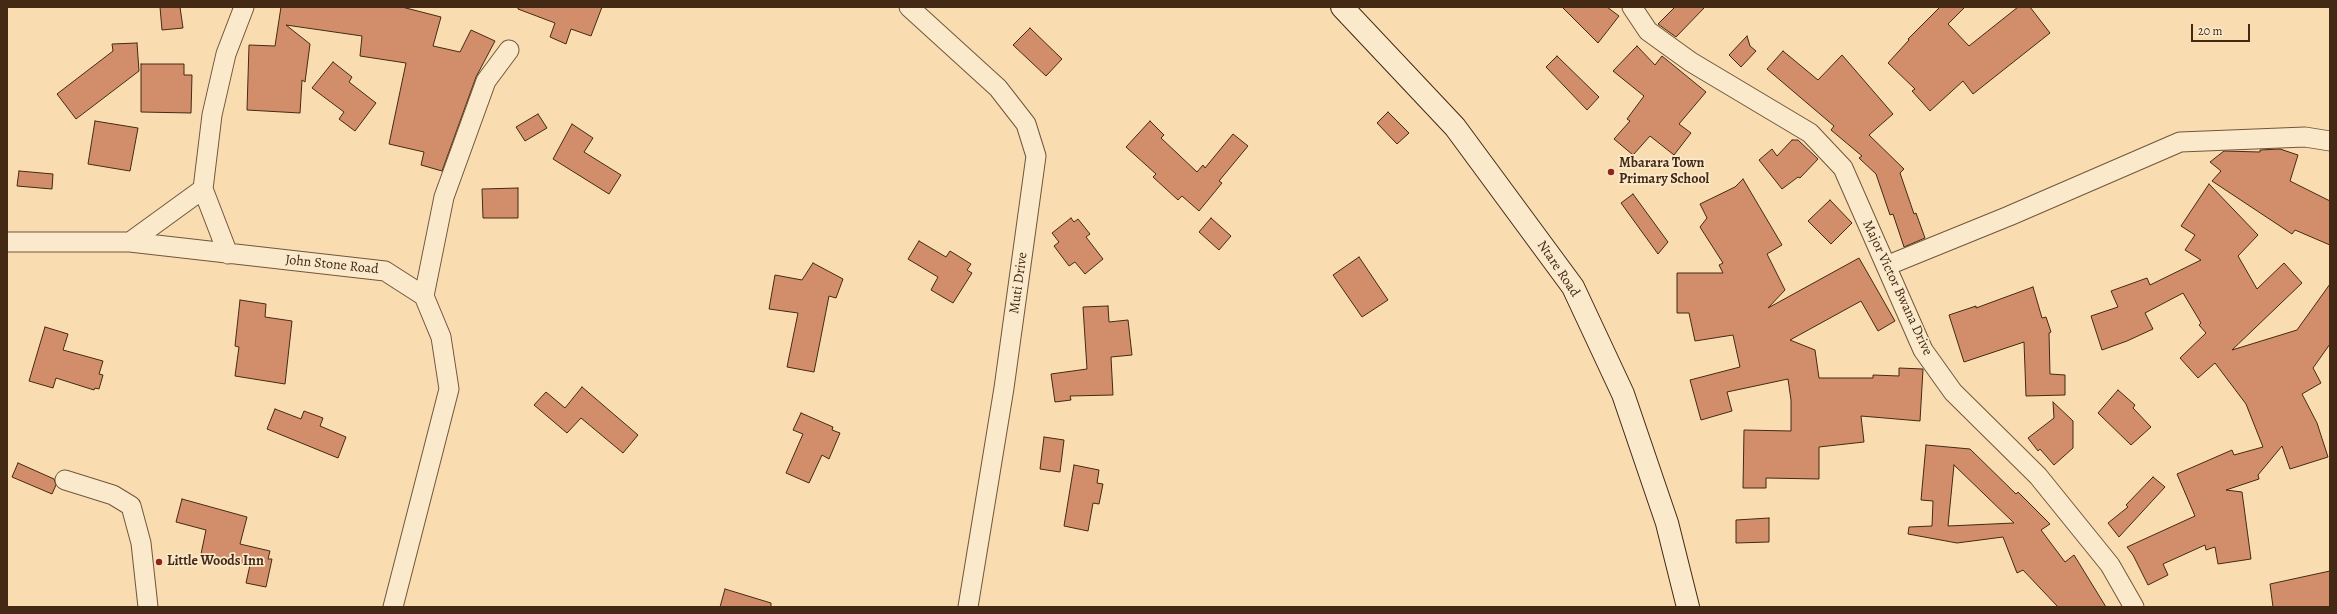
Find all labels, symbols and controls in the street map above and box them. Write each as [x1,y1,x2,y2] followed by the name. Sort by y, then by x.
[2193,16,2252,42] scale bar
[2198,23,2222,39] text: 20 m
[1619,156,1709,188] place label: Mbarara Town Primary School
[1606,167,1616,177] marker: Mbarara Town Primary School
[1858,218,1936,358] street label: Major Victor Bwana Drive
[1533,238,1583,300] street label: Ntare Road
[1006,251,1032,315] street label: Muti Drive
[284,252,380,278] street label: John Stone Road
[167,554,264,570] place label: Little Woods Inn
[154,557,164,567] marker: Little Woods Inn

